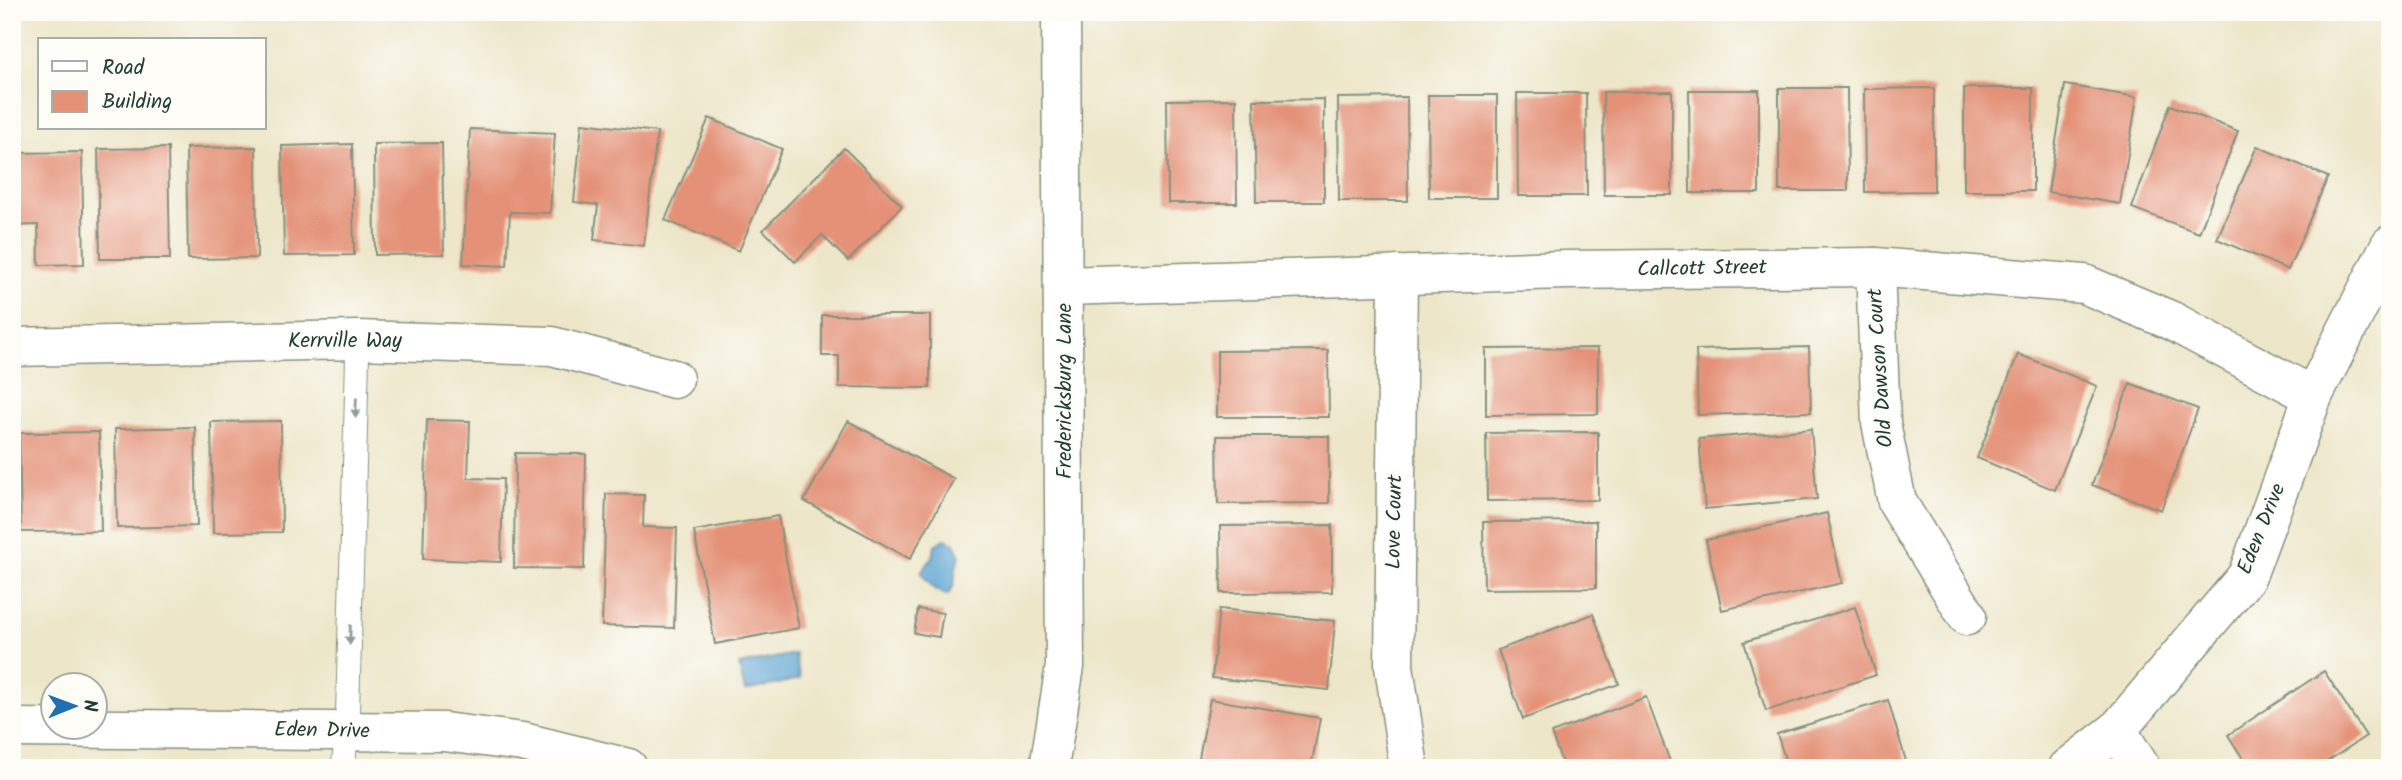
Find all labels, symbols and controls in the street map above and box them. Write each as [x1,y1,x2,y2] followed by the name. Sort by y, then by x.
[38,38,266,130] legend
[102,52,145,85] text: Road
[102,86,172,119] text: Building
[1637,251,1768,287] street label: Callcott Street
[1859,286,1903,449] street label: Old Dawson Court
[1049,303,1082,479] street label: Fredericksburg Lane
[288,325,402,358] street label: Kerrville Way
[351,397,362,419] one-way arrow
[1378,473,1412,570] street label: Love Court
[2229,478,2295,580] street label: Eden Drive
[344,625,356,647] one-way arrow
[38,672,108,742] north arrow
[74,699,104,712] text: N
[274,714,371,748] street label: Eden Drive

